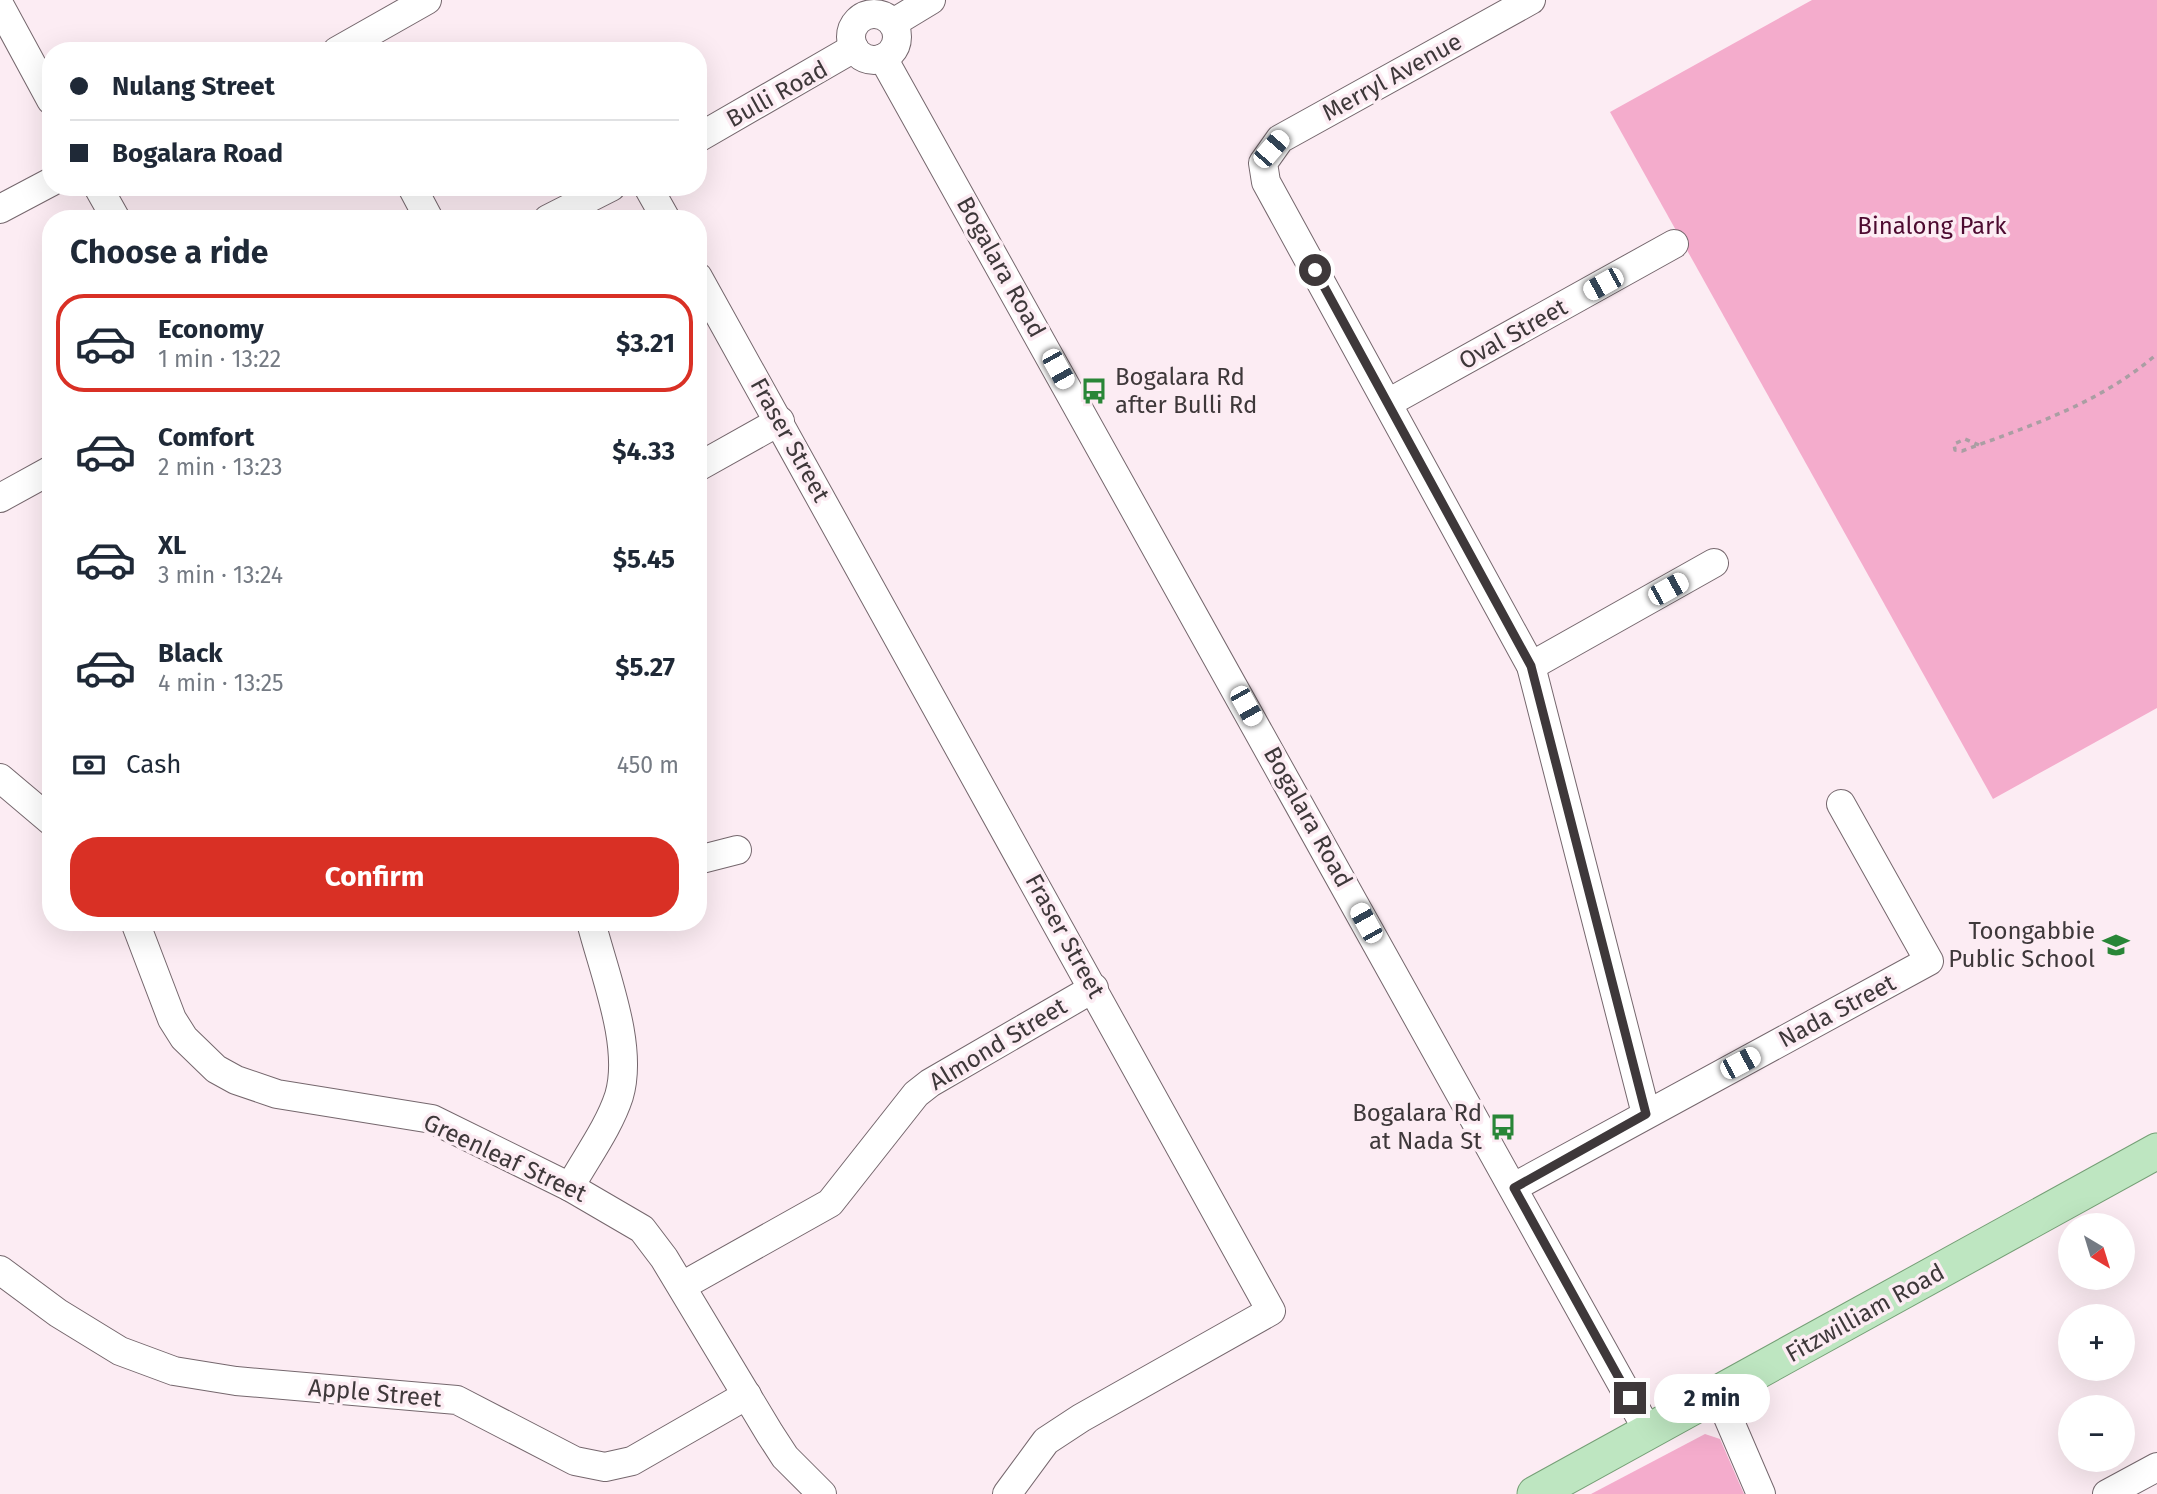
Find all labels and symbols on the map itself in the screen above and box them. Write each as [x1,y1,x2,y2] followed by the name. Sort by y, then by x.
[1317,27,1467,127] street label: Merryl Avenue
[722,55,832,133] street label: Bulli Road
[1250,126,1293,172] car
[951,192,1051,342] street label: Bogalara Road
[1857,212,2007,240] park label: Binalong Park
[1299,254,1331,286] route start
[1580,265,1627,303] car
[1454,293,1572,375] street label: Oval Street
[1039,346,1078,392] car
[1115,363,1257,419] place label: Bogalara Rd after Bulli Rd
[744,373,836,507] street label: Fraser Street
[1079,376,1109,406] bus stop icon: Bogalara Rd after Bulli Rd
[1645,570,1692,608] car
[1227,683,1266,729] car
[1258,742,1358,892] street label: Bogalara Road
[1019,869,1111,1003] street label: Fraser Street
[1347,900,1386,946] car
[1948,917,2095,973] place label: Toongabbie Public School
[2101,930,2131,960] school or university icon: Toongabbie Public School
[1774,968,1901,1053] street label: Nada Street
[924,992,1072,1096] street label: Almond Street
[1717,1044,1764,1082] car
[1352,1099,1482,1155] place label: Bogalara Rd at Nada St
[419,1108,591,1208] street label: Greenleaf Street
[1488,1112,1518,1142] bus stop icon: Bogalara Rd at Nada St
[2058,1213,2135,1290] north arrow
[1781,1258,1949,1368] street label: Fitzwilliam Road
[307,1373,443,1413] street label: Apple Street
[1654,1374,1770,1422] callout: 2 min
[1614,1382,1646,1414] route end

